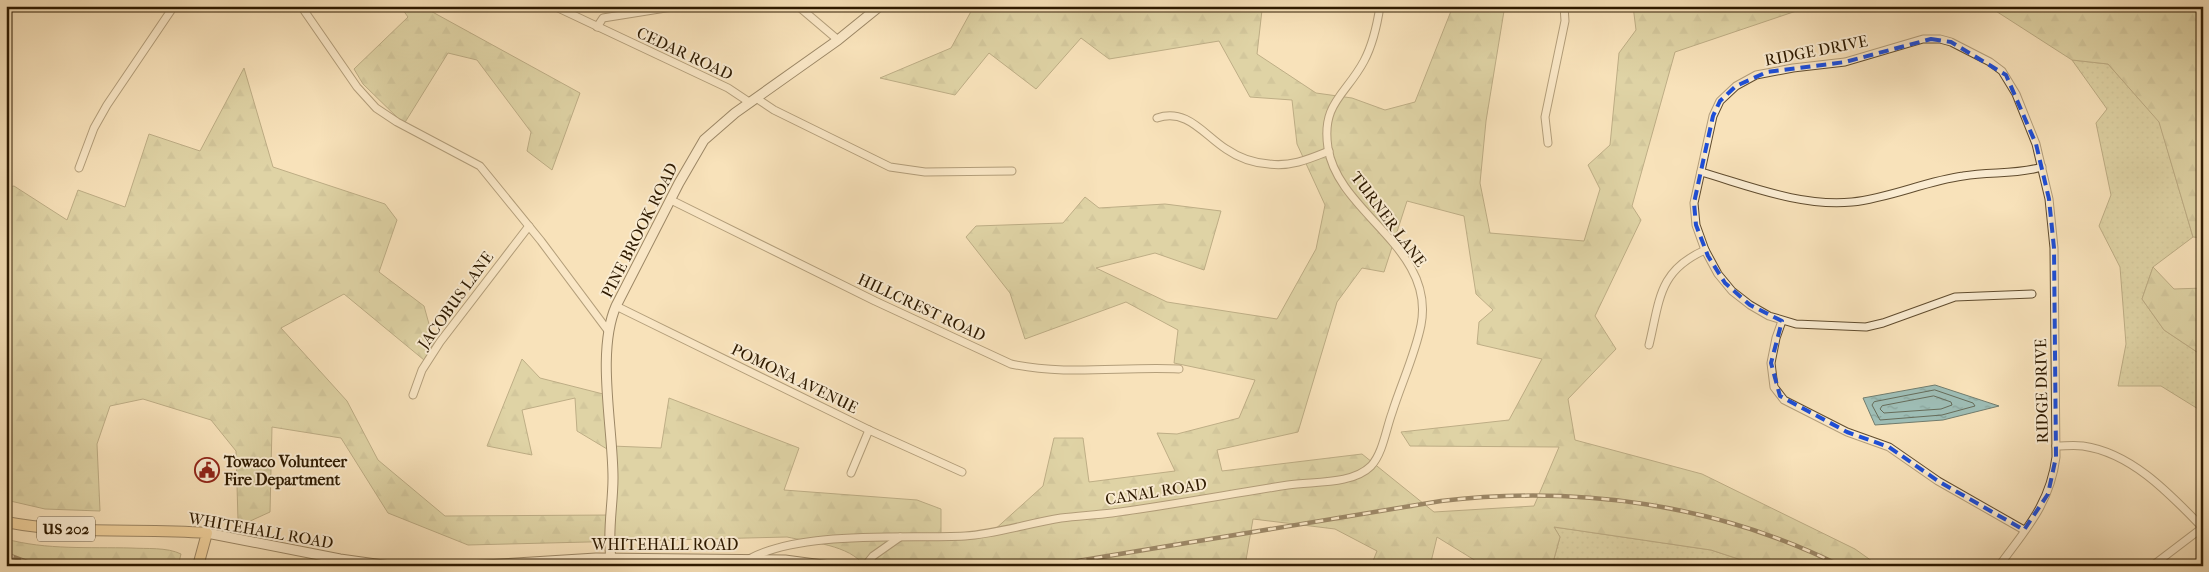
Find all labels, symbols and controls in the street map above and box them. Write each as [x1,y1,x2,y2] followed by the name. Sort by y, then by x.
[634,23,736,84] street label: CEDAR ROAD
[1763,31,1870,70] street label: RIDGE DRIVE
[597,160,682,301] street label: PINE BROOK ROAD
[1347,168,1431,271] street label: TURNER LANE
[413,248,497,354] street label: JACOBUS LANE
[855,269,989,345] street label: HILLCREST ROAD
[2031,338,2052,443] street label: RIDGE DRIVE
[728,340,861,417] street label: POMONA AVENUE
[223,452,348,490] place label: Towaco Volunteer Fire Department
[194,457,220,483] public building icon: Towaco Volunteer Fire Department
[1104,474,1208,509] street label: CANAL ROAD
[186,508,335,553] street label: WHITEHALL ROAD
[37,516,95,542] road number: US 202
[591,535,738,554] street label: WHITEHALL ROAD

